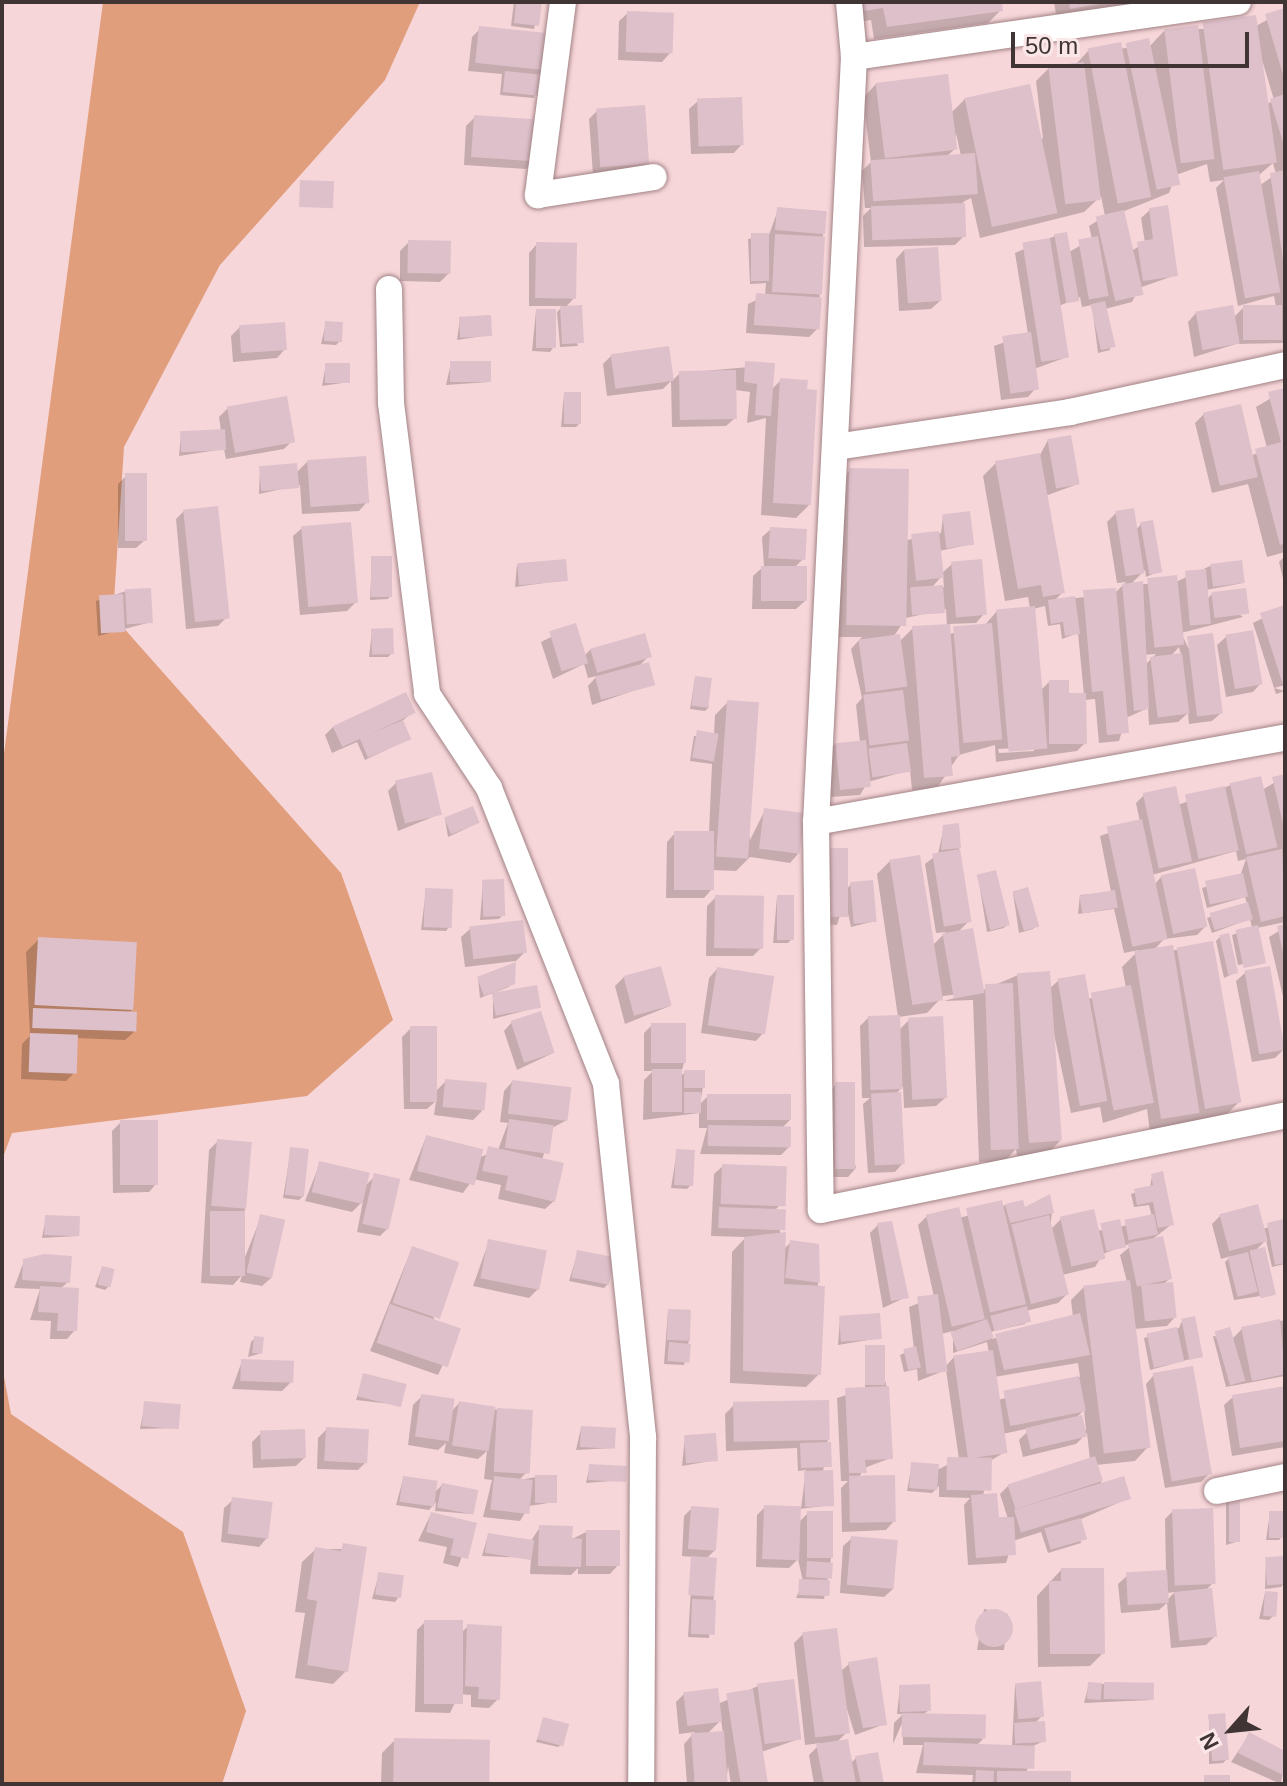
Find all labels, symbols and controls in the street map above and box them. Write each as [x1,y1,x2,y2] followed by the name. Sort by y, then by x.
[1015,16,1253,66] scale bar
[1025,32,1078,59] text: 50 m
[1191,1690,1271,1770] north arrow
[1194,1728,1224,1754] text: N

